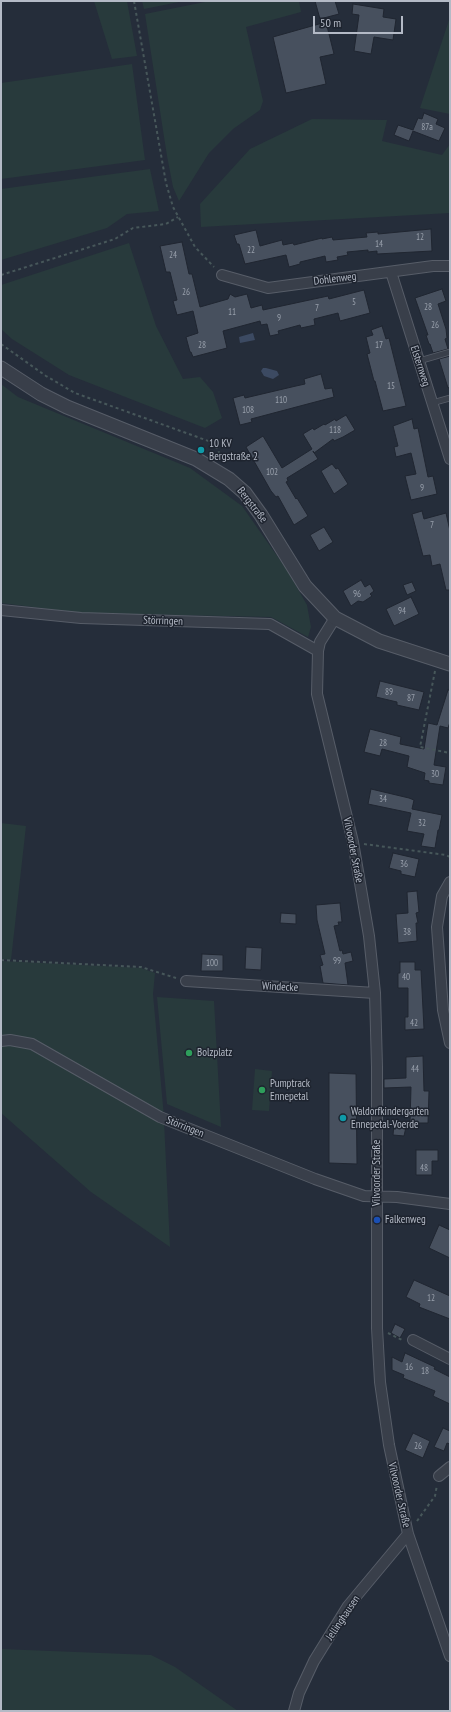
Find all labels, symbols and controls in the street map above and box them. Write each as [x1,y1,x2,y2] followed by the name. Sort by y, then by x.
[315,8,405,34] scale bar
[320,15,341,30] text: 50 m
[421,122,433,132] house number: 87a
[416,232,424,242] house number: 12
[375,239,383,249] house number: 14
[247,245,255,255] house number: 22
[169,250,177,260] house number: 24
[313,270,357,288] street label: Dohlenweg
[182,287,190,297] house number: 26
[352,297,356,307] house number: 5
[424,302,432,312] house number: 28
[315,303,319,313] house number: 7
[228,307,236,317] house number: 11
[277,313,281,323] house number: 9
[431,320,439,330] house number: 26
[198,340,206,350] house number: 28
[375,340,383,350] house number: 17
[407,344,433,388] street label: Elsternweg
[387,381,395,391] house number: 15
[275,395,287,405] house number: 110
[242,405,254,415] house number: 108
[329,425,341,435] house number: 118
[209,437,258,463] place label: 10 KV Bergstraße 2
[196,445,206,455] marker: 10 KV Bergstraße 2
[266,467,278,477] house number: 102
[420,483,424,493] house number: 9
[234,485,270,525] street label: Bergstraße
[430,520,434,530] house number: 7
[353,589,361,599] house number: 96
[398,606,406,616] house number: 94
[143,614,183,628] street label: Störringen
[385,687,393,697] house number: 89
[407,693,415,703] house number: 87
[379,738,387,748] house number: 28
[431,769,439,779] house number: 30
[379,794,387,804] house number: 34
[340,816,366,884] street label: Vilvoorder Straße
[418,818,426,828] house number: 32
[400,859,408,869] house number: 36
[403,927,411,937] house number: 38
[333,956,341,966] house number: 99
[206,958,218,968] house number: 100
[402,972,410,982] house number: 40
[261,979,299,995] street label: Windecke
[410,1018,418,1028] house number: 42
[197,1046,232,1060] place label: Bolzplatz
[184,1048,194,1058] marker: Bolzplatz
[411,1064,419,1074] house number: 44
[270,1077,310,1103] place label: Pumptrack Ennepetal
[257,1085,267,1095] marker: Pumptrack Ennepetal
[351,1105,429,1131] place label: Waldorfkindergarten Ennepetal-Voerde
[164,1113,206,1141] street label: Störringen
[338,1113,348,1123] marker: Waldorfkindergarten Ennepetal-Voerde
[370,1140,384,1206] street label: Vilvoorder Straße
[420,1163,428,1173] house number: 48
[385,1213,426,1227] place label: Falkenweg
[372,1215,382,1225] marker: Falkenweg
[427,1293,435,1303] house number: 12
[405,1362,413,1372] house number: 16
[421,1366,429,1376] house number: 18
[414,1441,422,1451] house number: 26
[385,1461,413,1529] street label: Vilvoorder Straße
[323,1593,363,1643] street label: Jellinghausen

